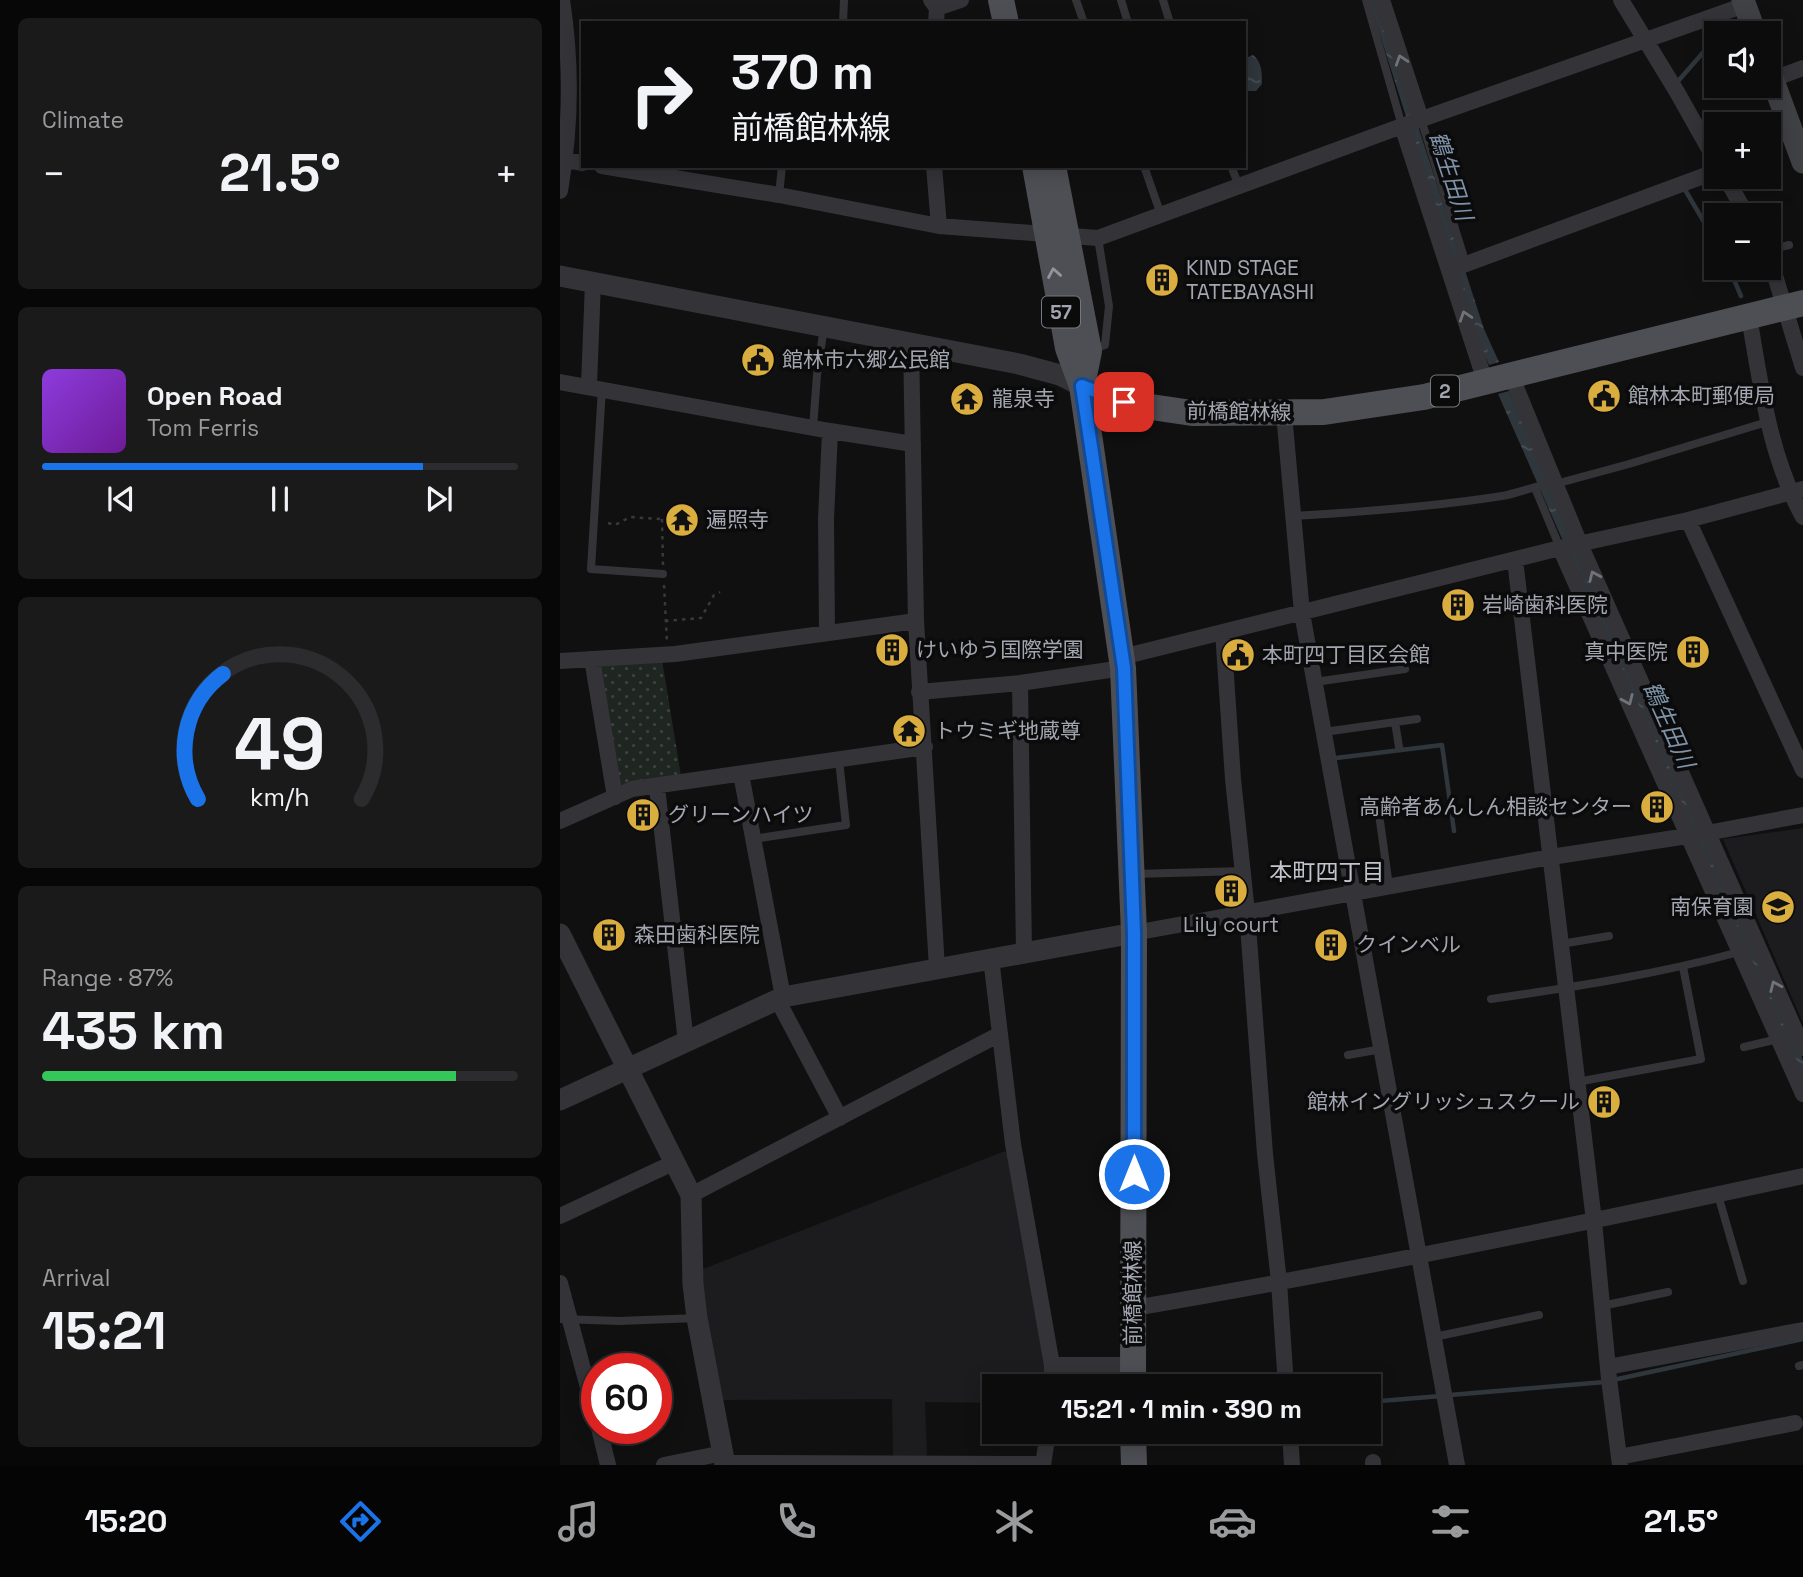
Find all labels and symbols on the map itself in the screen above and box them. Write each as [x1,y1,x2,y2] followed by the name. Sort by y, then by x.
[1395,54,1410,66] one-way arrow
[1423,128,1480,227] water label: 鶴生田川
[1186,254,1314,305] place label: KIND STAGE TATEBAYASHI
[1143,261,1181,299] building icon: KIND STAGE TATEBAYASHI
[1047,267,1062,279] one-way arrow
[1042,296,1080,328] road number: 57
[1459,310,1473,322] one-way arrow
[739,341,777,379] public building icon: 館林市六郷公民館
[782,346,950,373] place label: 館林市六郷公民館
[1094,372,1154,432] pin
[1431,376,1459,406] road number: 2
[1585,377,1623,415] public building icon: 館林本町郵便局
[948,380,986,418] temple icon: 龍泉寺
[1628,382,1775,409] place label: 館林本町郵便局
[992,385,1055,412] place label: 龍泉寺
[1186,397,1292,426] street label: 前橋館林線
[663,501,701,539] temple icon: 遍照寺
[706,506,769,533] place label: 遍照寺
[1588,571,1602,583] one-way arrow
[1439,586,1477,624] building icon: 岩崎歯科医院
[1482,591,1608,618] place label: 岩崎歯科医院
[873,631,911,669] building icon: けいゆう国際学園
[1674,633,1712,671] building icon: 真中医院
[916,636,1084,663] place label: けいゆう国際学園
[1219,636,1257,674] public building icon: 本町四丁目区会館
[1584,638,1668,665] place label: 真中医院
[1262,641,1430,668] place label: 本町四丁目区会館
[1637,677,1703,776] water label: 鶴生田川
[1619,694,1633,706] one-way arrow
[890,712,928,750] temple icon: トウミギ地蔵尊
[934,717,1081,744] place label: トウミギ地蔵尊
[1638,788,1676,826] building icon: 高齢者あんしん相談センター
[1359,793,1632,820] place label: 高齢者あんしん相談センター
[624,796,662,834] building icon: グリーンハイツ
[668,801,814,828] place label: グリーンハイツ
[1270,857,1385,887] district label: 本町四丁目
[1212,872,1250,910] building icon: Lily court
[1759,888,1797,926] school or university icon: 南保育園
[1670,893,1754,920] place label: 南保育園
[1183,911,1279,938] place label: Lily court
[590,916,628,954] building icon: 森田歯科医院
[634,921,760,948] place label: 森田歯科医院
[1312,926,1350,964] building icon: クインベル
[1356,931,1461,958] place label: クインベル
[1769,980,1783,993] one-way arrow
[1585,1083,1623,1121] building icon: 館林イングリッシュスクール
[1307,1088,1580,1115] place label: 館林イングリッシュスクール
[1097,1137,1171,1211] position arrow
[1119,1241,1146,1346] street label: 前橋館林線
[581,1353,672,1444] speed limit sign: 60

